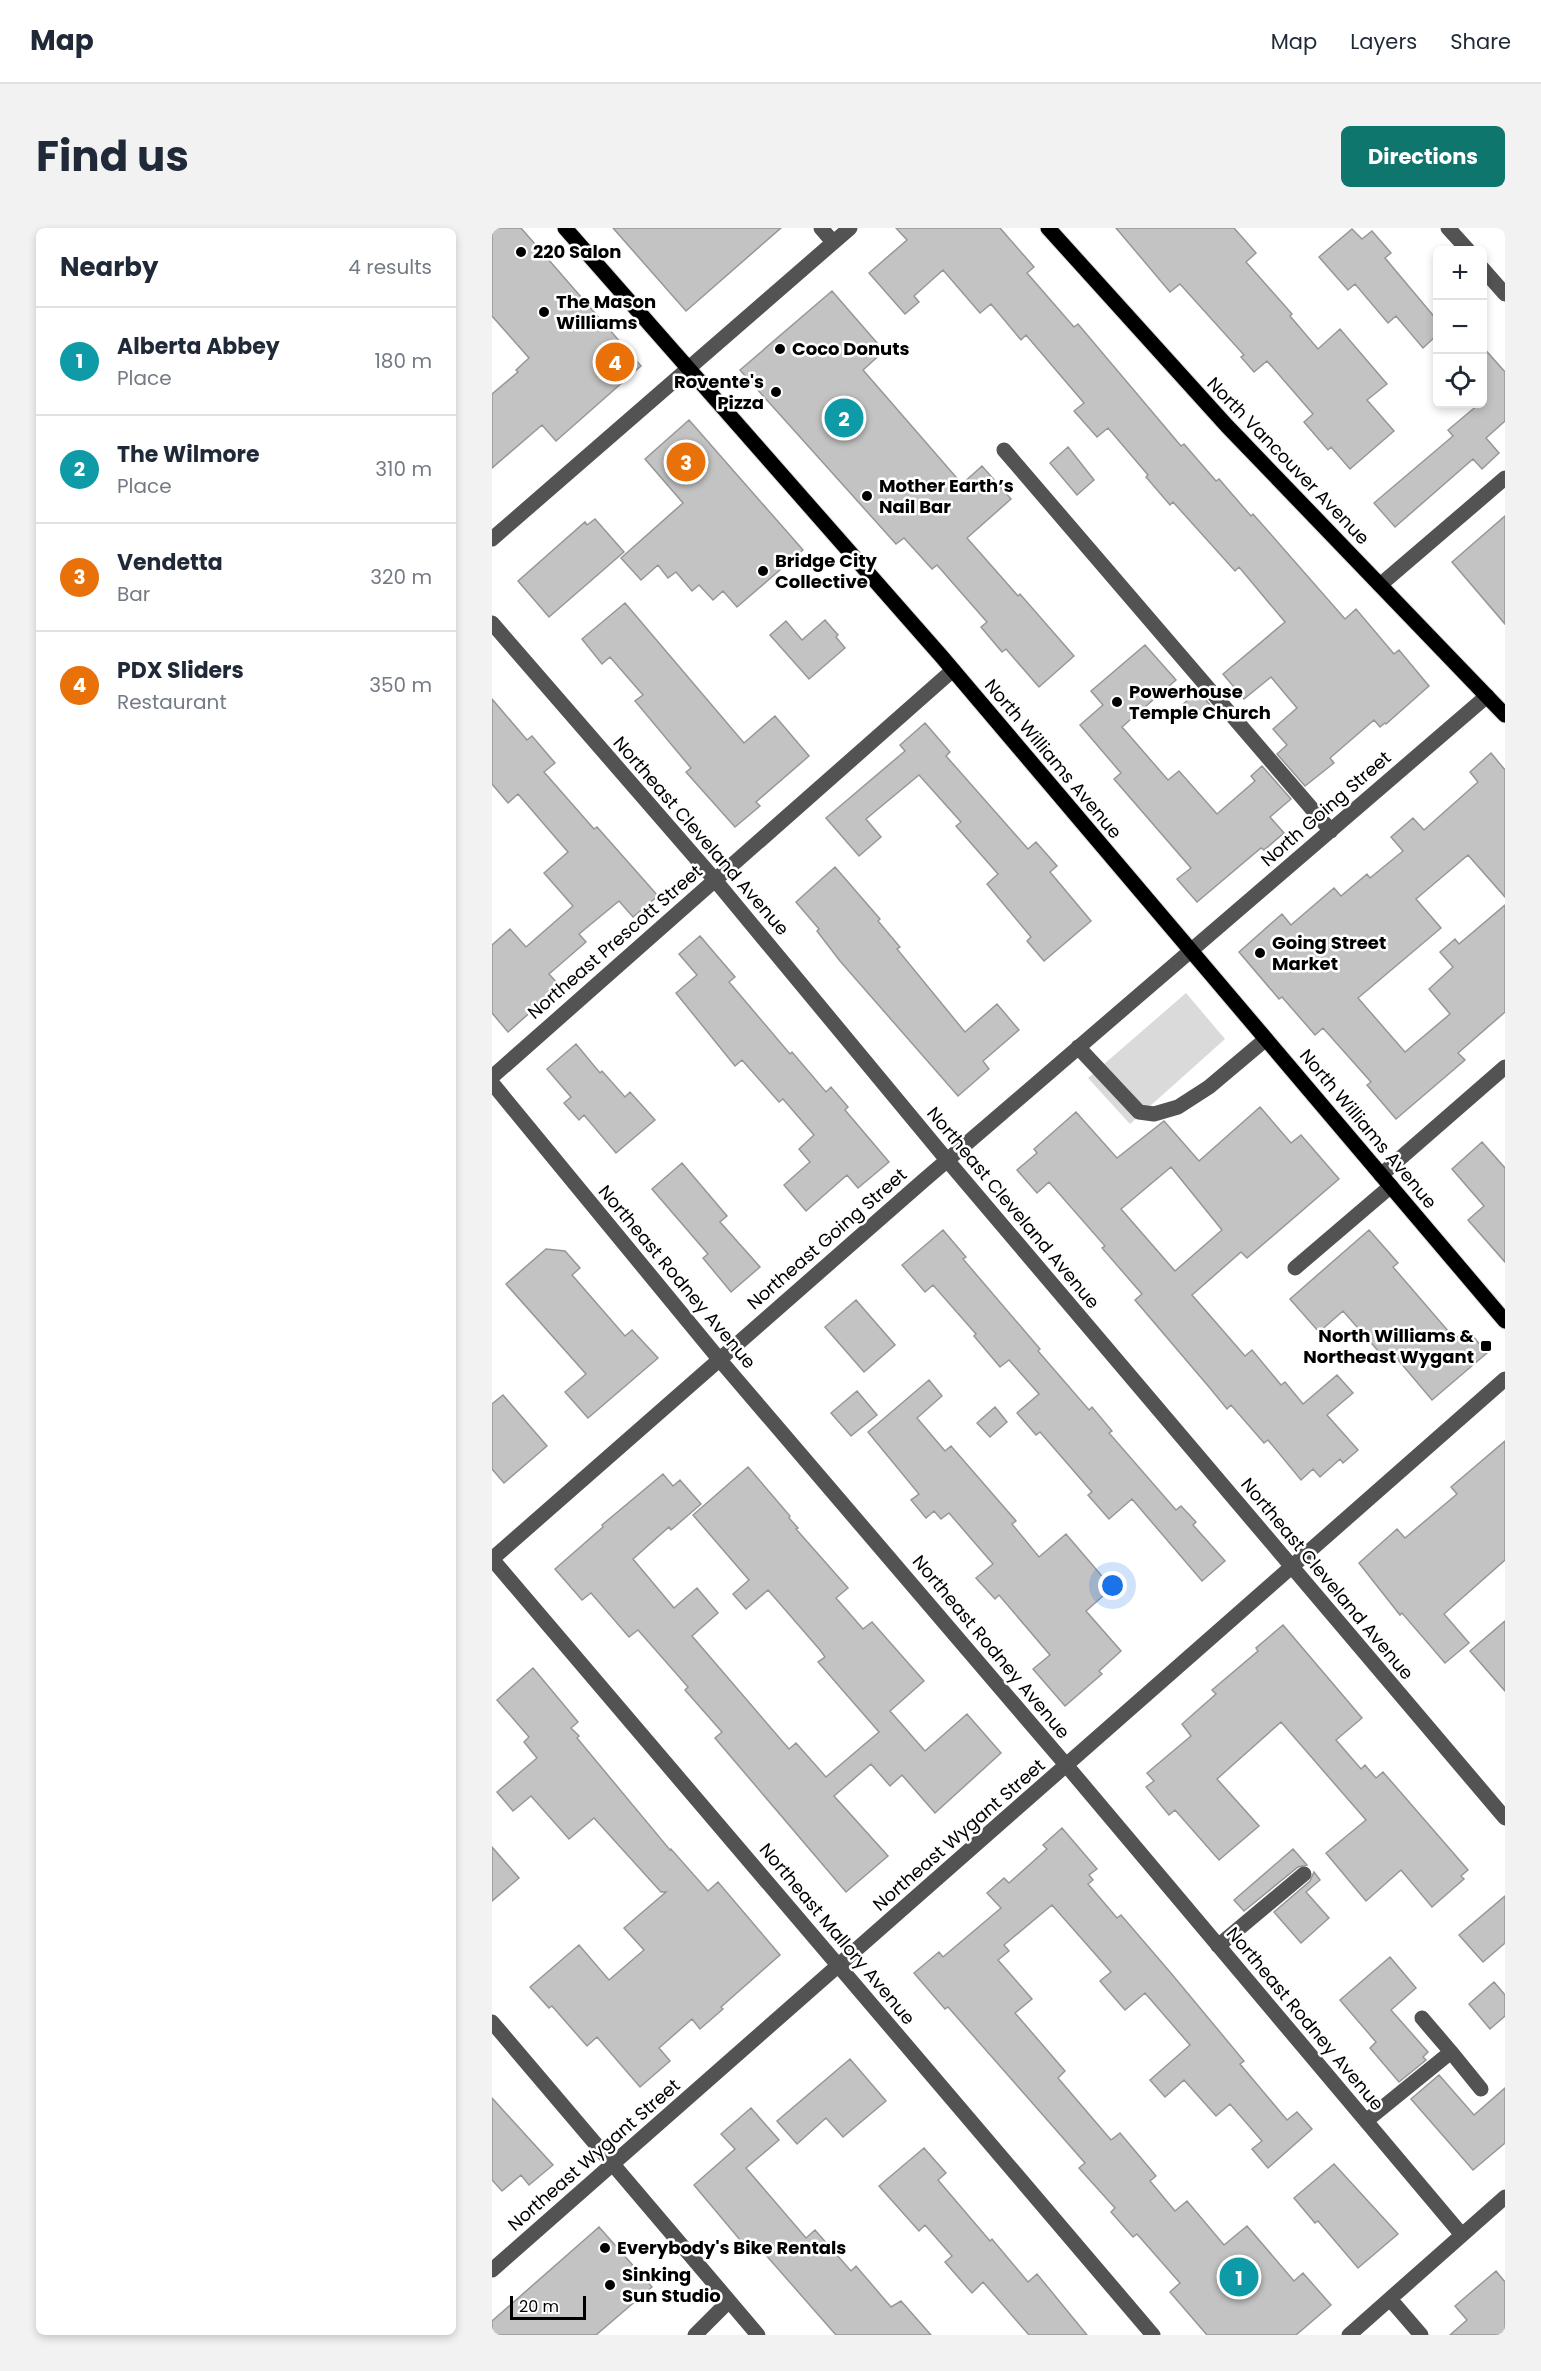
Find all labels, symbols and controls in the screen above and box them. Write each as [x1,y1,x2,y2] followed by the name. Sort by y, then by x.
[30,21,94,60] text: Map
[1271,27,1317,56] text: Map
[1350,27,1417,56] text: Layers
[1450,27,1511,56] text: Share
[1341,126,1505,187] button: Directions
[36,127,189,186] text: Find us
[533,239,621,264] place label: 220 Salon
[514,245,528,259] marker: 220 Salon
[1433,246,1487,408] map controls
[1433,246,1487,300] button: +
[60,249,158,285] text: Nearby
[348,253,432,281] text: 4 results
[556,289,656,335] place label: The Mason Williams
[1433,300,1487,354] button: −
[537,305,551,319] marker: The Mason Williams
[117,331,280,362] text: Alberta Abbey
[792,336,910,361] place label: Coco Donuts
[596,340,634,384] pin: 4
[773,342,787,356] marker: Coco Donuts
[76,347,83,375] text: 1
[374,347,432,375] text: 180 m
[1433,354,1487,408] button: locate
[117,364,172,392] text: Place
[674,369,764,415] place label: Rovente's Pizza
[1202,371,1375,550] street label: North Vancouver Avenue
[769,385,783,399] marker: Rovente's Pizza
[824,396,864,441] pin: 2
[117,439,259,470] text: The Wilmore
[666,440,706,484] pin: 3
[74,455,85,483] text: 2
[375,455,432,483] text: 310 m
[117,472,172,500] text: Place
[879,473,1014,519] place label: Mother Earth’s Nail Bar
[860,489,874,503] marker: Mother Earth’s Nail Bar
[117,547,223,578] text: Vendetta
[775,548,878,594] place label: Bridge City Collective
[73,563,86,591] text: 3
[370,563,432,591] text: 320 m
[756,564,770,578] marker: Bridge City Collective
[117,580,150,608] text: Bar
[117,655,244,686] text: PDX Sliders
[73,671,86,699] text: 4
[369,671,432,699] text: 350 m
[979,673,1128,844] street label: North Williams Avenue
[1129,679,1271,725] place label: Powerhouse Temple Church
[117,688,227,716] text: Restaurant
[1110,695,1124,709] marker: Powerhouse Temple Church
[608,731,795,941] street label: Northeast Cleveland Avenue
[1255,745,1396,872] street label: North Going Street
[522,859,707,1024] street label: Northeast Prescott Street
[1272,930,1386,976] place label: Going Street Market
[1253,946,1267,960] marker: Going Street Market
[1294,1043,1443,1214] street label: North Williams Avenue
[921,1101,1105,1314] street label: Northeast Cleveland Avenue
[741,1162,912,1315] street label: Northeast Going Street
[593,1179,762,1374] street label: Northeast Rodney Avenue
[1303,1323,1475,1369] place label: North Williams & Northeast Wygant
[1479,1339,1493,1353] marker: North Williams & Northeast Wygant
[1235,1472,1419,1685] street label: Northeast Cleveland Avenue
[907,1549,1076,1744] street label: Northeast Rodney Avenue
[1098,1571,1127,1600] your location
[867,1753,1050,1916] street label: Northeast Wygant Street
[754,1837,921,2030] street label: Northeast Mallory Avenue
[1221,1921,1390,2116] street label: Northeast Rodney Avenue
[502,2073,685,2236] street label: Northeast Wygant Street
[617,2235,846,2260] place label: Everybody's Bike Rentals
[598,2241,612,2255] marker: Everybody's Bike Rentals
[1220,2254,1258,2300] pin: 1
[622,2262,721,2308] place label: Sinking Sun Studio
[603,2278,617,2292] marker: Sinking Sun Studio
[510,2293,586,2320] scale bar
[519,2295,559,2318] text: 20 m

